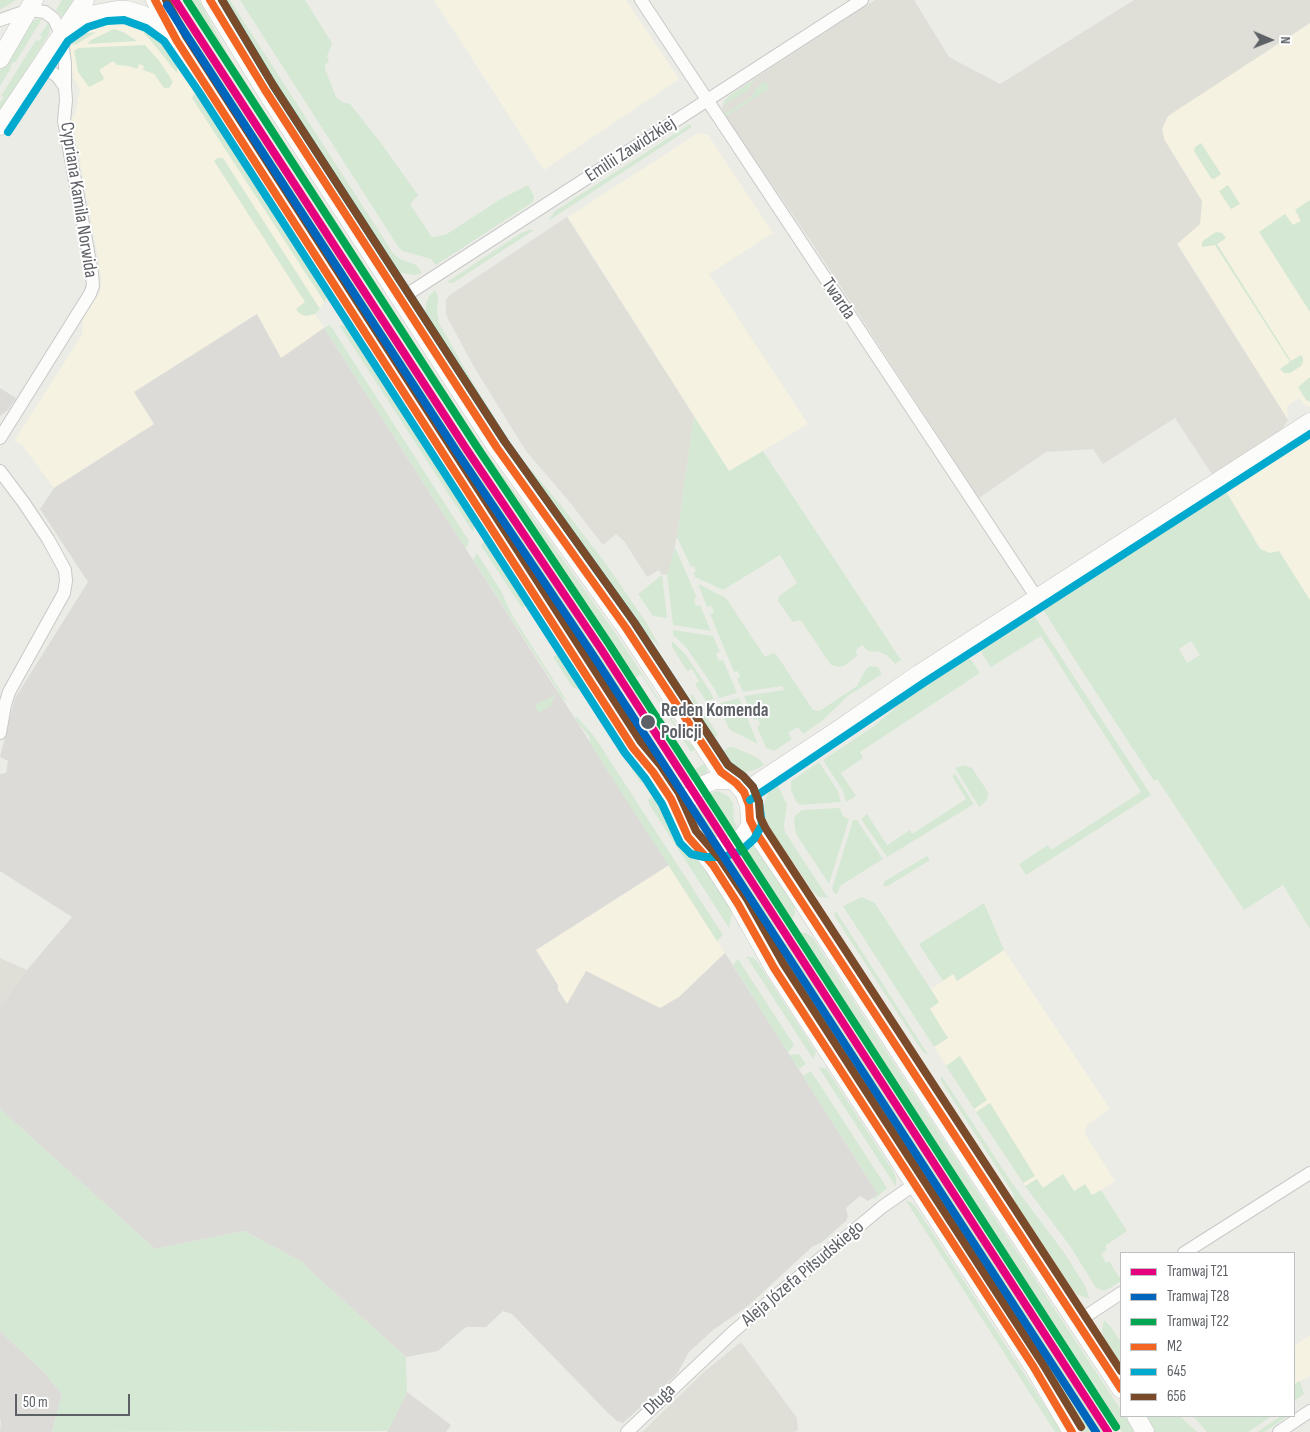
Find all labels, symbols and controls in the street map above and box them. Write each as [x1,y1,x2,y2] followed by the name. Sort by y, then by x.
[1245,15,1295,65] north arrow
[1277,36,1294,44] text: N
[582,112,680,188] street label: Emilii Zawidzkiej
[54,121,102,279] street label: Cypriana Kamila Norwida
[816,274,860,324] street label: Twarda
[661,700,769,744] place label: Reden Komenda Policji
[639,713,657,731] marker: Reden Komenda Policji
[737,1216,869,1332] street label: Aleja Józefa Piłsudskiego
[1120,1252,1295,1417] legend
[1167,1262,1228,1281] text: Tramwaj T21
[1167,1287,1229,1306] text: Tramwaj T28
[1167,1312,1229,1331] text: Tramwaj T22
[1167,1337,1182,1356] text: M2
[1167,1362,1186,1381] text: 645
[639,1379,681,1421] street label: Długa
[18,1384,132,1416] scale bar
[1167,1387,1186,1406] text: 656
[23,1393,48,1412] text: 50 m

